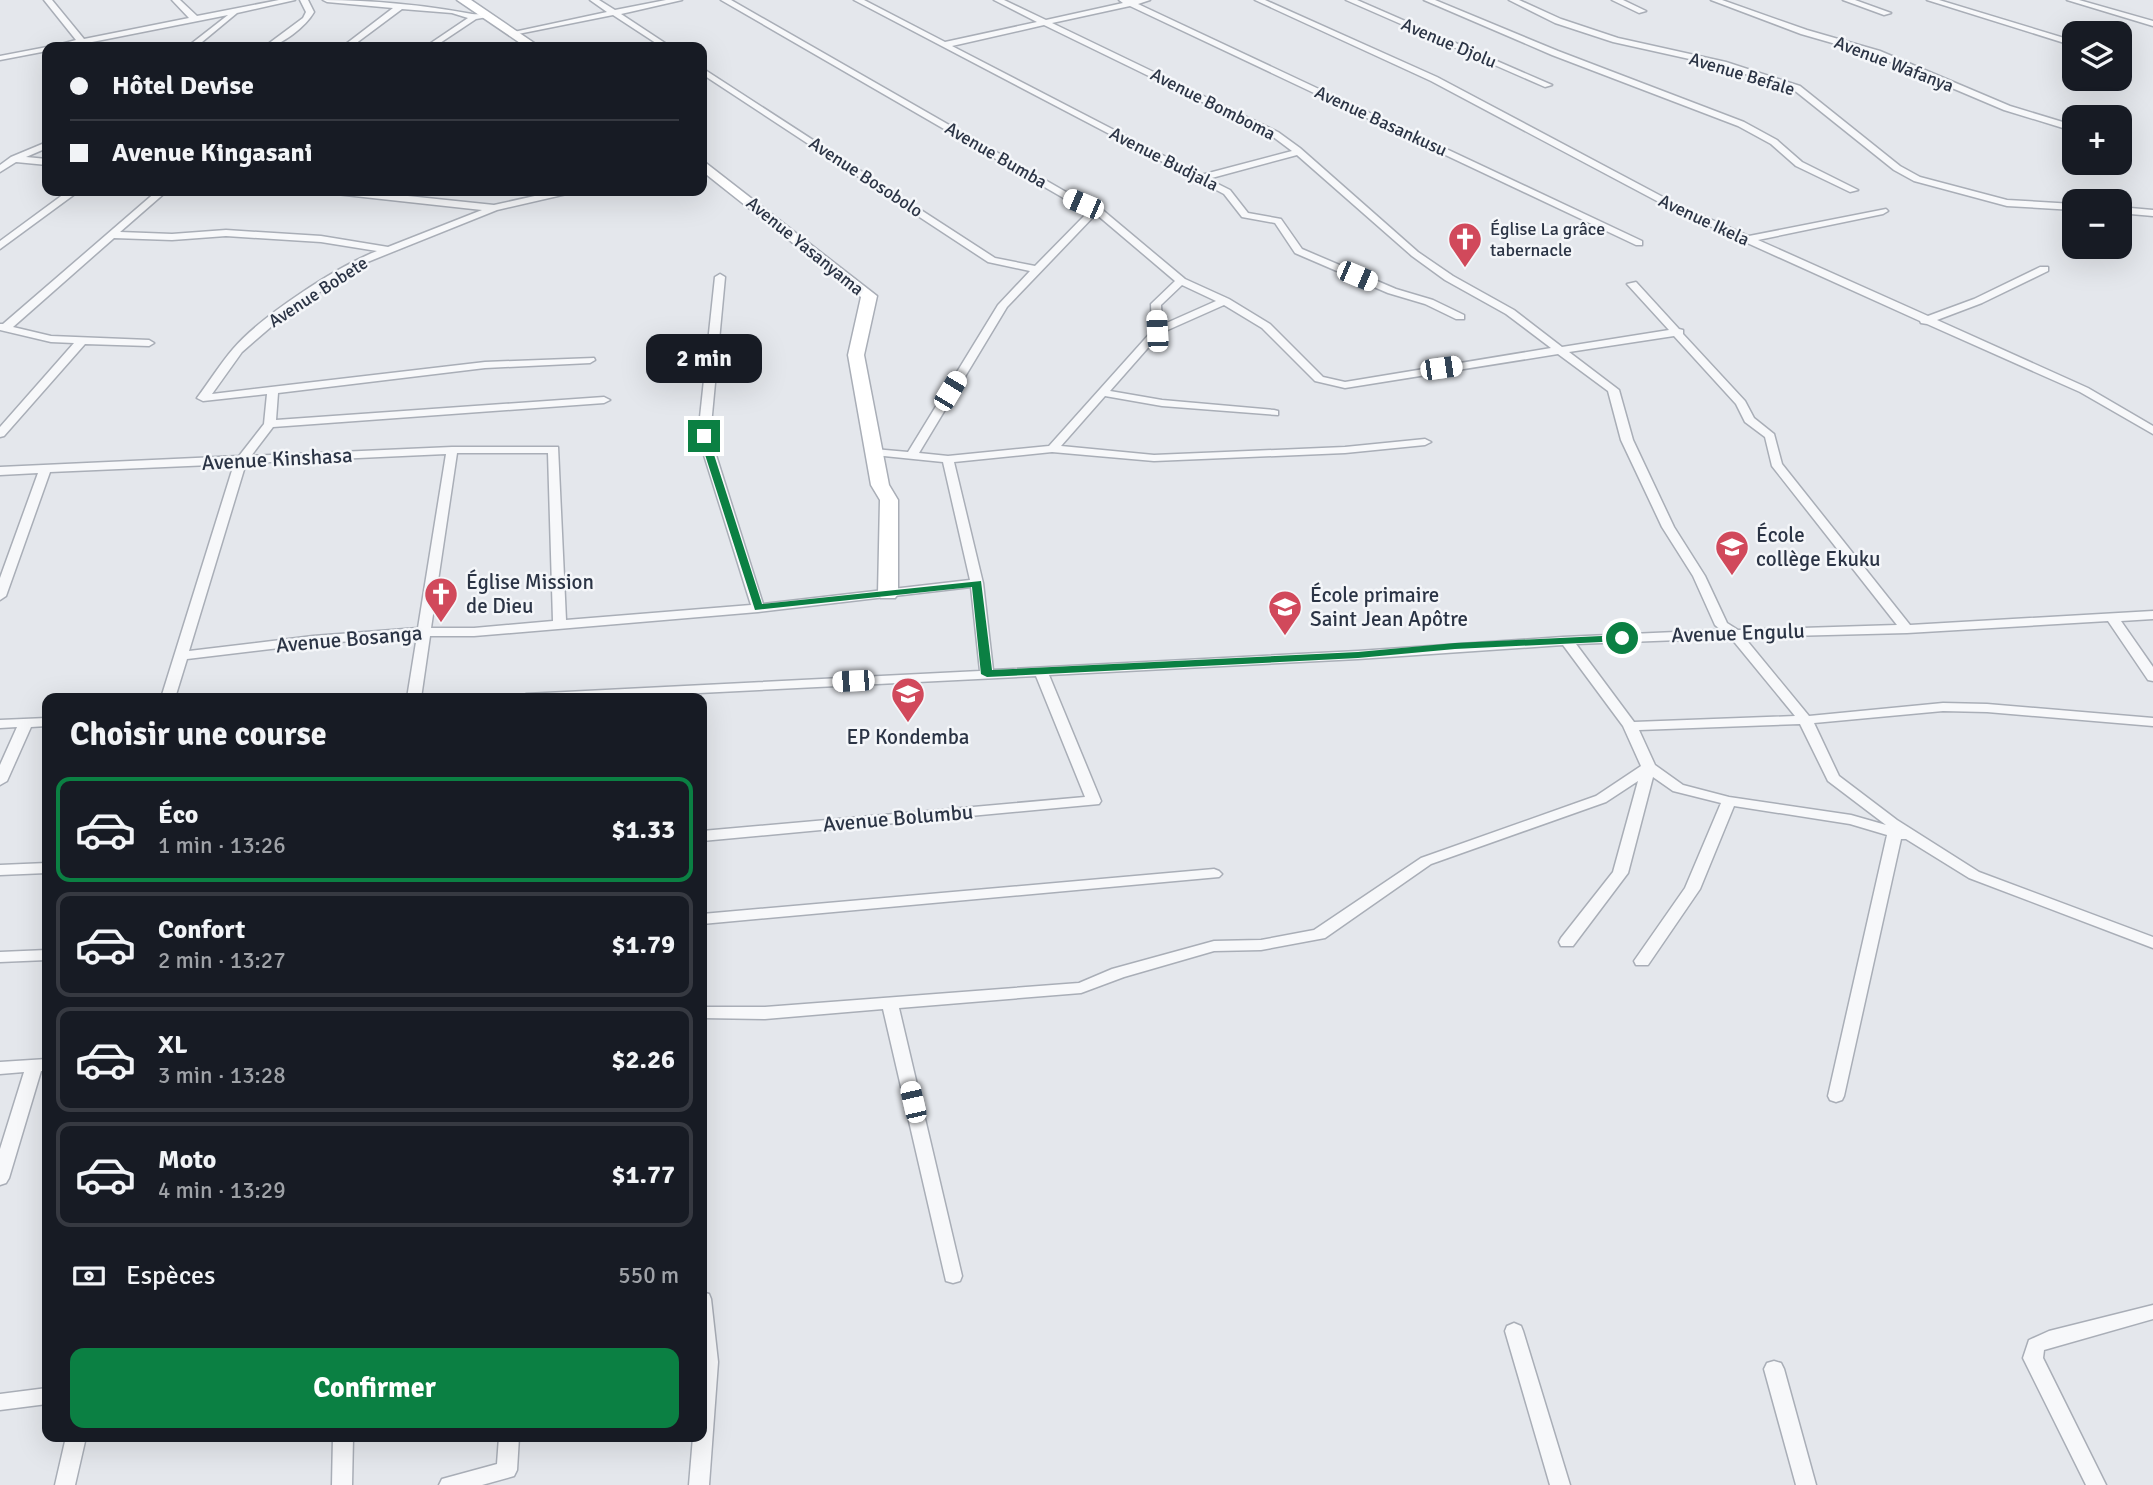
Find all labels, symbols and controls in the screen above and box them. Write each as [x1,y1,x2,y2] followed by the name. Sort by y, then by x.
[1398,13,1500,73] street label: Avenue Djolu
[2062,21,2132,259] map controls
[2062,21,2132,91] button: layers
[1831,31,1957,97] street label: Avenue Wafanya
[1686,47,1798,101] street label: Avenue Befale
[1147,63,1279,145] street label: Avenue Bomboma
[112,70,254,102] text: Hôtel Devise
[1311,81,1451,161] street label: Avenue Basankusu
[2062,105,2132,175] button: +
[941,117,1051,193] street label: Avenue Bumba
[1106,122,1222,196] street label: Avenue Budjala
[805,132,927,222] street label: Avenue Bosobolo
[112,137,313,169] text: Avenue Kingasani
[1060,186,1107,222] car
[1655,189,1753,251] street label: Avenue Ikela
[2062,189,2132,259] button: −
[742,192,868,300] street label: Avenue Yasanyama
[1490,218,1605,261] place label: Église La grâce tabernacle
[1446,220,1484,269] church icon: Église La grâce tabernacle
[264,252,372,332] street label: Avenue Bobete
[1334,258,1381,294] car
[1146,309,1169,353] car
[646,334,762,384] callout: 2 min
[676,344,732,373] text: 2 min
[1419,355,1464,381] car
[931,368,970,414] car
[688,420,720,452] route end
[201,442,353,476] street label: Avenue Kinshasa
[1756,522,1881,572] place label: École collège Ekuku
[1713,528,1751,577] school or university icon: École collège Ekuku
[466,569,594,619] place label: Église Mission de Dieu
[422,575,460,624] church icon: Église Mission de Dieu
[1310,582,1468,632] place label: École primaire Saint Jean Apôtre
[1266,588,1304,637] school or university icon: École primaire Saint Jean Apôtre
[1671,618,1805,648] street label: Avenue Engulu
[275,620,423,658] street label: Avenue Bosanga
[1606,622,1638,654] route start
[832,669,875,693] car
[889,675,927,724] school or university icon: EP Kondemba
[70,715,327,754] text: Choisir une course
[846,724,970,750] place label: EP Kondemba
[74,798,137,861] icon: car
[822,798,974,838] street label: Avenue Bolumbu
[158,799,198,831] text: Éco
[611,814,675,846] text: $1.33
[158,831,286,860] text: 1 min · 13:26
[74,913,137,976] icon: car
[158,914,245,946] text: Confort
[611,929,675,961] text: $1.79
[158,946,286,975] text: 2 min · 13:27
[74,1028,137,1091] icon: car
[158,1029,188,1061] text: XL
[611,1044,675,1076] text: $2.26
[158,1061,286,1090] text: 3 min · 13:28
[899,1079,928,1125] car
[74,1143,137,1206] icon: car
[158,1144,216,1176] text: Moto
[611,1159,675,1191] text: $1.77
[158,1176,286,1205] text: 4 min · 13:29
[70,1257,108,1295] icon: cash
[126,1260,215,1292] text: Espèces
[618,1261,679,1290] text: 550 m
[70,1348,679,1428] button: Confirmer

